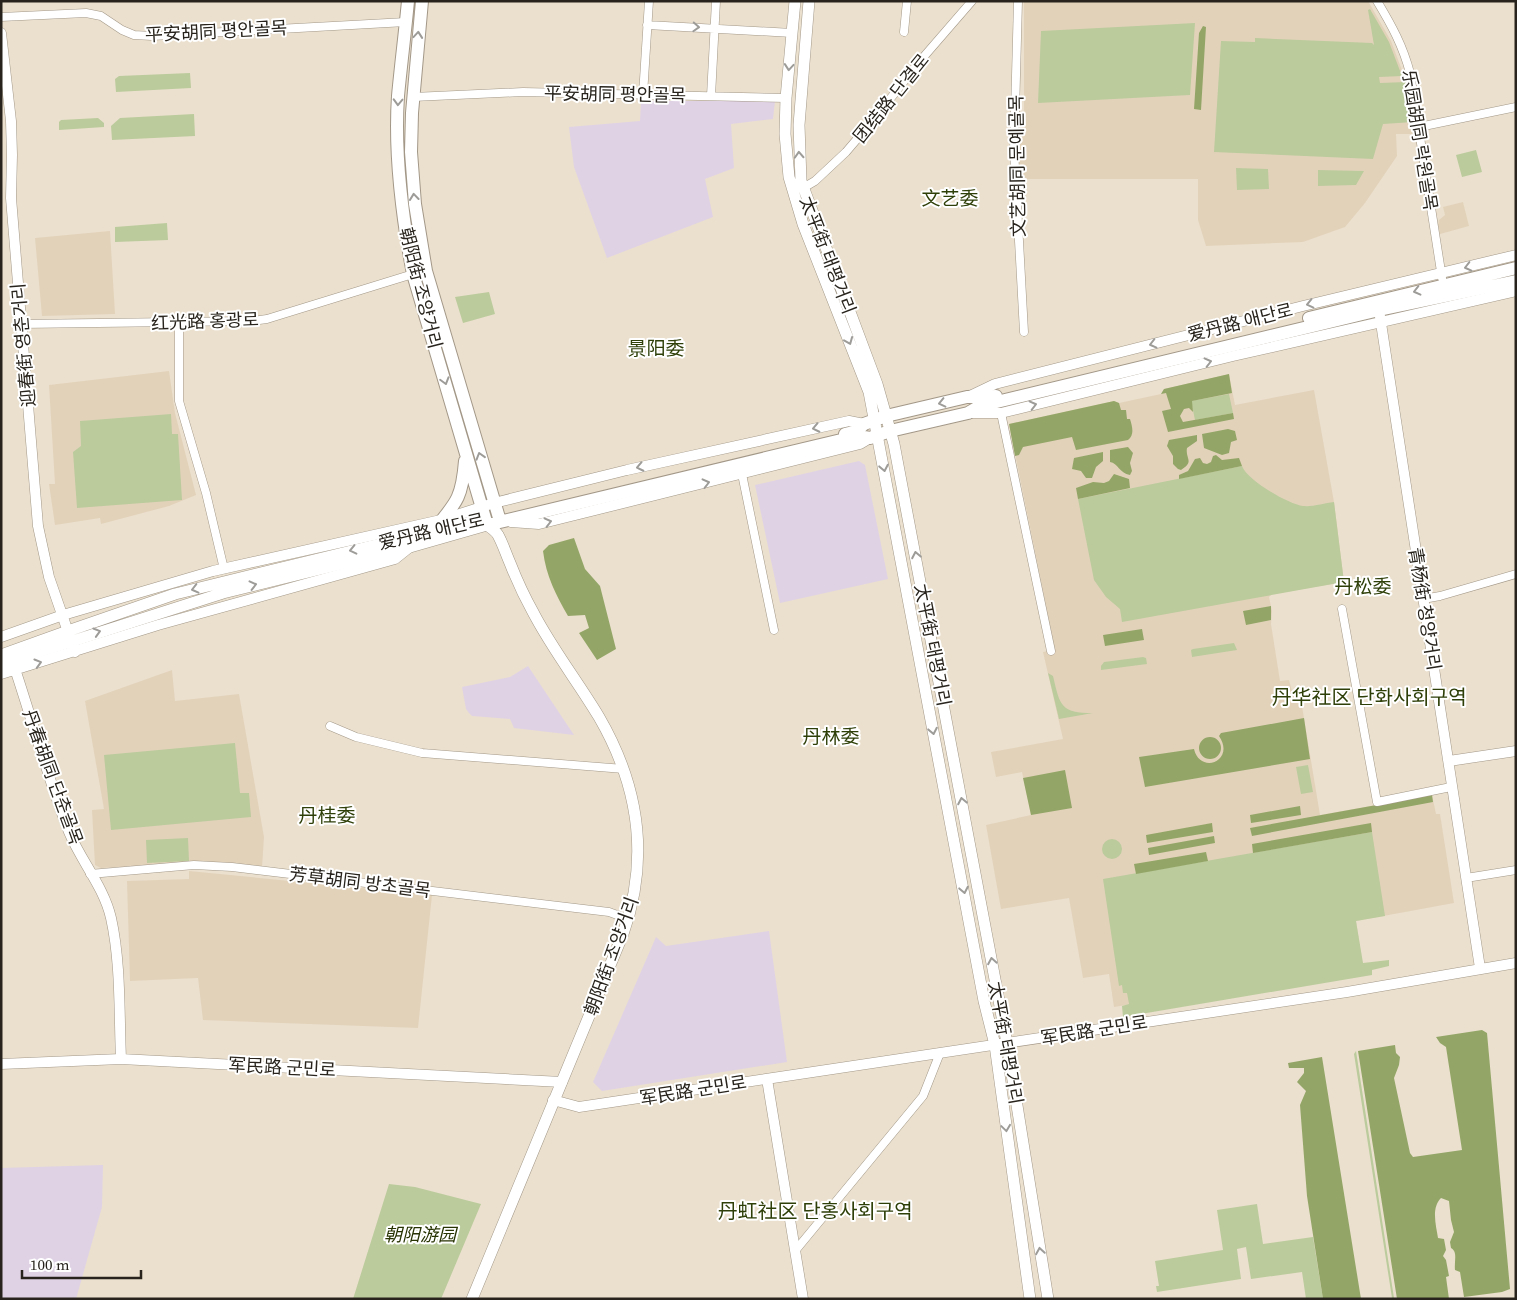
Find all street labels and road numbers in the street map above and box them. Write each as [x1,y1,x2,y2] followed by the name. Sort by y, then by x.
[144,15,288,47] street label: 平安胡同 평안골목
[847,48,935,148] street label: 团结路 단결로
[1397,68,1443,212] street label: 乐园胡同 락원골목
[544,80,686,108] street label: 平安胡同 평안골목
[1003,95,1031,237] street label: 文艺胡同 문예골목
[794,192,862,318] street label: 太平街 태평거리
[394,225,448,351] street label: 朝阳街 조양거리
[5,282,41,408] street label: 迎春街 영춘거리
[1185,297,1295,347] street label: 爱丹路 애단로
[151,307,259,335] street label: 红光路 홍광로
[376,507,486,555] street label: 爱丹路 애단로
[1403,546,1447,672] street label: 青杨街 청양거리
[909,582,957,708] street label: 太平街 태평거리
[17,706,89,848] street label: 丹春胡同 단춘골목
[288,861,432,903] street label: 芳草胡同 방초골목
[578,893,644,1019] street label: 朝阳街 조양거리
[983,980,1029,1106] street label: 太平街 태평거리
[1039,1009,1149,1051] street label: 军民路 군민로
[227,1052,337,1082] street label: 军民路 군민로
[638,1069,748,1111] street label: 军民路 군민로

